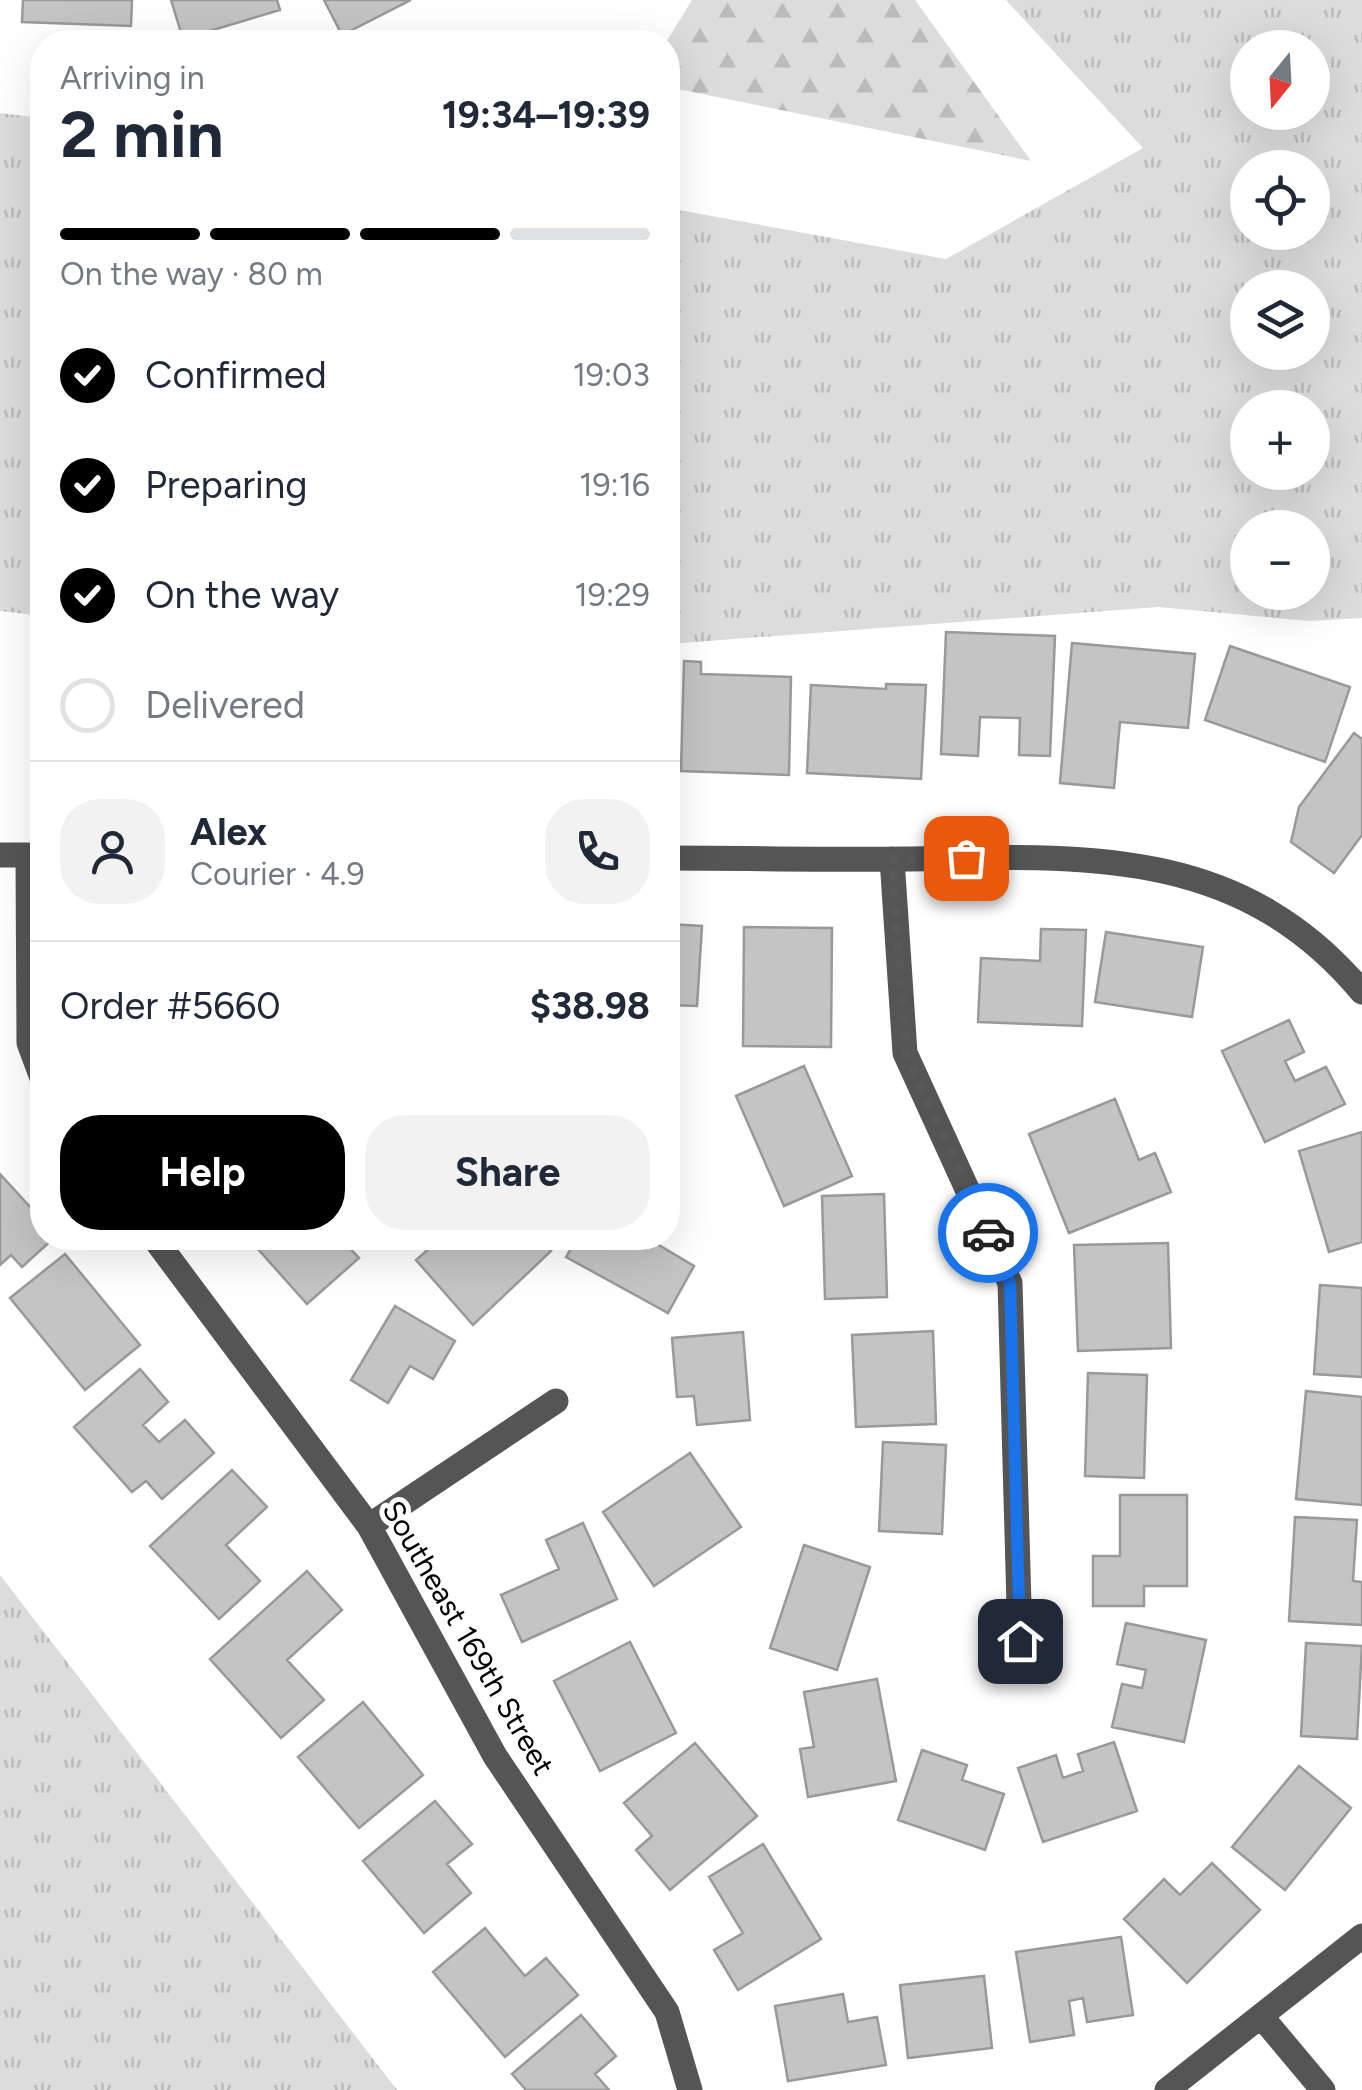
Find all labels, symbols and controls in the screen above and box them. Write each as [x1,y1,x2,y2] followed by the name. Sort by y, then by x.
[1230,30,1330,130] north arrow
[1230,30,1330,610] map controls
[60,59,205,97] text: Arriving in
[442,92,650,138] text: 19:34–19:39
[60,95,224,173] text: 2 min
[1230,150,1330,250] button: locate
[60,255,323,293] text: On the way · 80 m
[1230,270,1330,370] button: layers
[60,348,115,403] icon: check
[145,352,327,398] text: Confirmed
[573,356,650,394] text: 19:03
[1230,390,1330,490] button: +
[60,458,115,513] icon: check
[145,462,307,508] text: Preparing
[579,466,650,504] text: 19:16
[1230,510,1330,610] button: −
[60,568,115,623] icon: check
[145,572,339,618] text: On the way
[575,576,650,614] text: 19:29
[145,682,305,728] text: Delivered
[60,799,165,904] button: person
[545,799,650,904] button: phone
[190,809,267,855] text: Alex
[924,816,1009,901] pin
[939,831,994,886] icon: bag
[190,855,365,893] text: Courier · 4.9
[60,983,281,1029] text: Order #5660
[530,983,650,1029] text: $38.98
[60,1115,345,1230] button: Help
[365,1115,650,1230] button: Share
[938,1183,1038,1283] courier
[961,1206,1016,1261] icon: car
[375,1494,562,1782] street label: Southeast 169th Street
[978,1599,1063,1684] pin
[993,1614,1048,1669] icon: home

